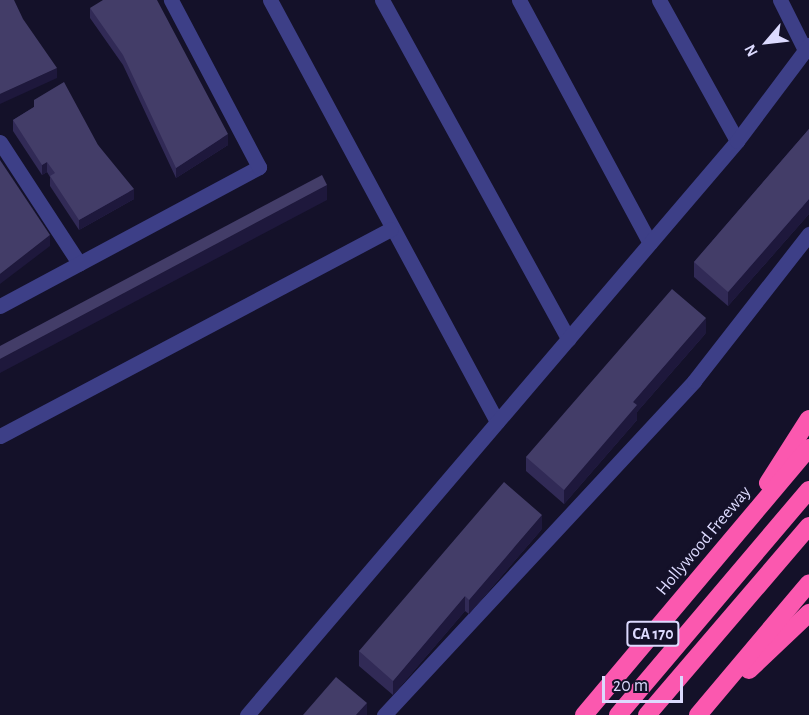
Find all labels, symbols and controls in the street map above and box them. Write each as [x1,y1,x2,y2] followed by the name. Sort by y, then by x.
[737,12,797,72] north arrow
[741,42,761,59] text: N
[652,482,756,600] street label: Hollywood Freeway
[626,621,680,647] road number: CA 170
[605,664,686,702] scale bar
[613,677,648,695] text: 20 m

